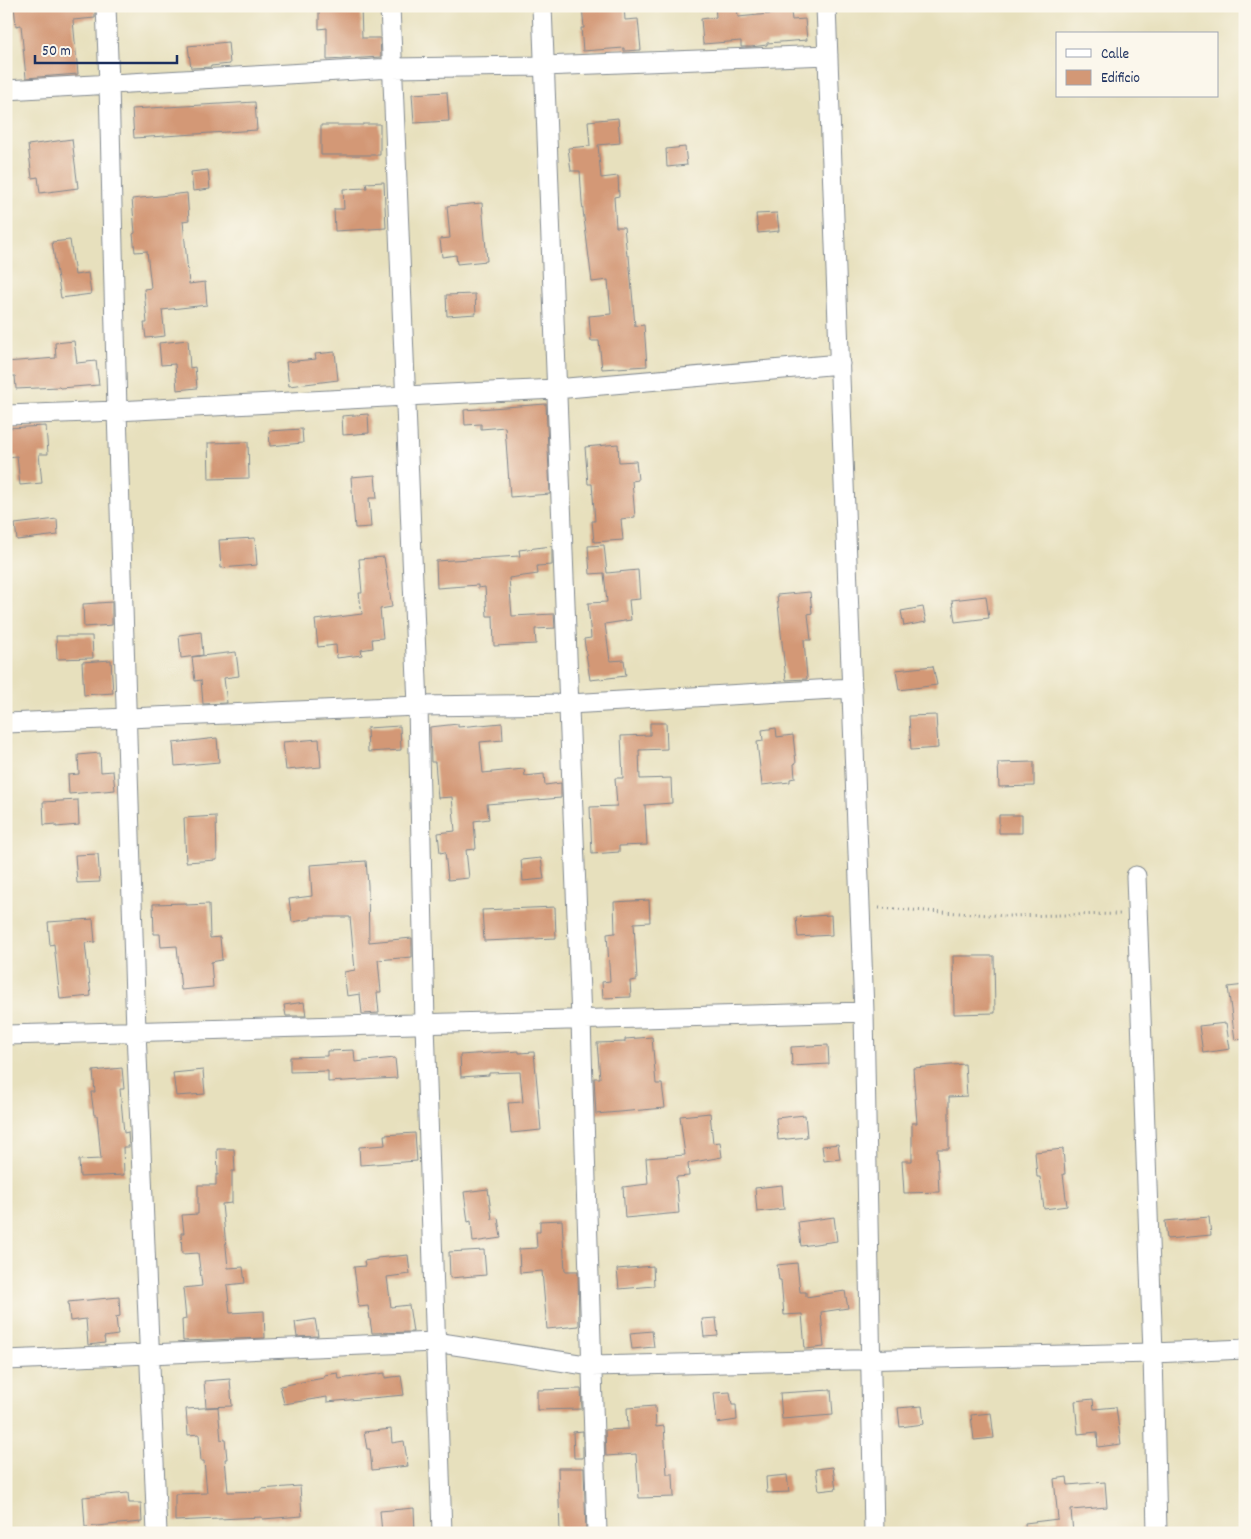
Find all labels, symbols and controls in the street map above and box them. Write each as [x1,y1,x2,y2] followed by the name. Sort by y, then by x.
[35,32,178,64] scale bar
[1056,32,1218,98] legend
[42,41,71,63] text: 50 m
[1101,44,1130,66] text: Calle
[1101,68,1140,90] text: Edificio

